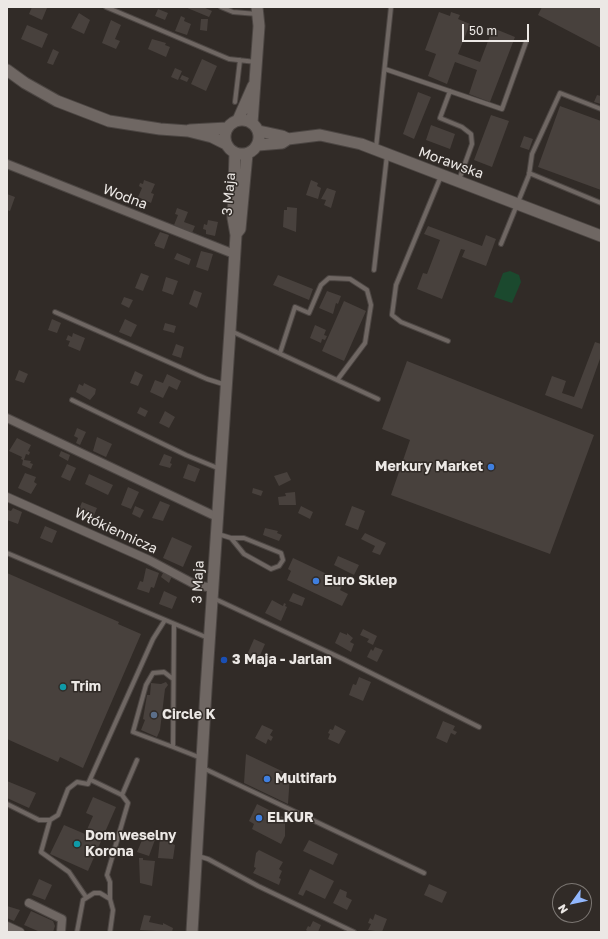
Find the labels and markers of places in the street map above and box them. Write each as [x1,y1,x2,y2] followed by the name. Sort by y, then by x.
[375,459,483,475] place label: Merkury Market
[486,462,496,472] marker: Merkury Market
[324,573,397,589] place label: Euro Sklep
[311,576,321,586] marker: Euro Sklep
[232,652,332,668] place label: 3 Maja - Jarlan
[219,655,229,665] marker: 3 Maja - Jarlan
[71,679,101,695] place label: Trim
[58,682,68,692] marker: Trim
[162,707,216,723] place label: Circle K
[149,710,159,720] marker: Circle K
[275,771,337,787] place label: Multifarb
[262,774,272,784] marker: Multifarb
[267,810,314,826] place label: ELKUR
[254,813,264,823] marker: ELKUR
[85,828,176,860] place label: Dom weselny Korona
[72,839,82,849] marker: Dom weselny Korona

